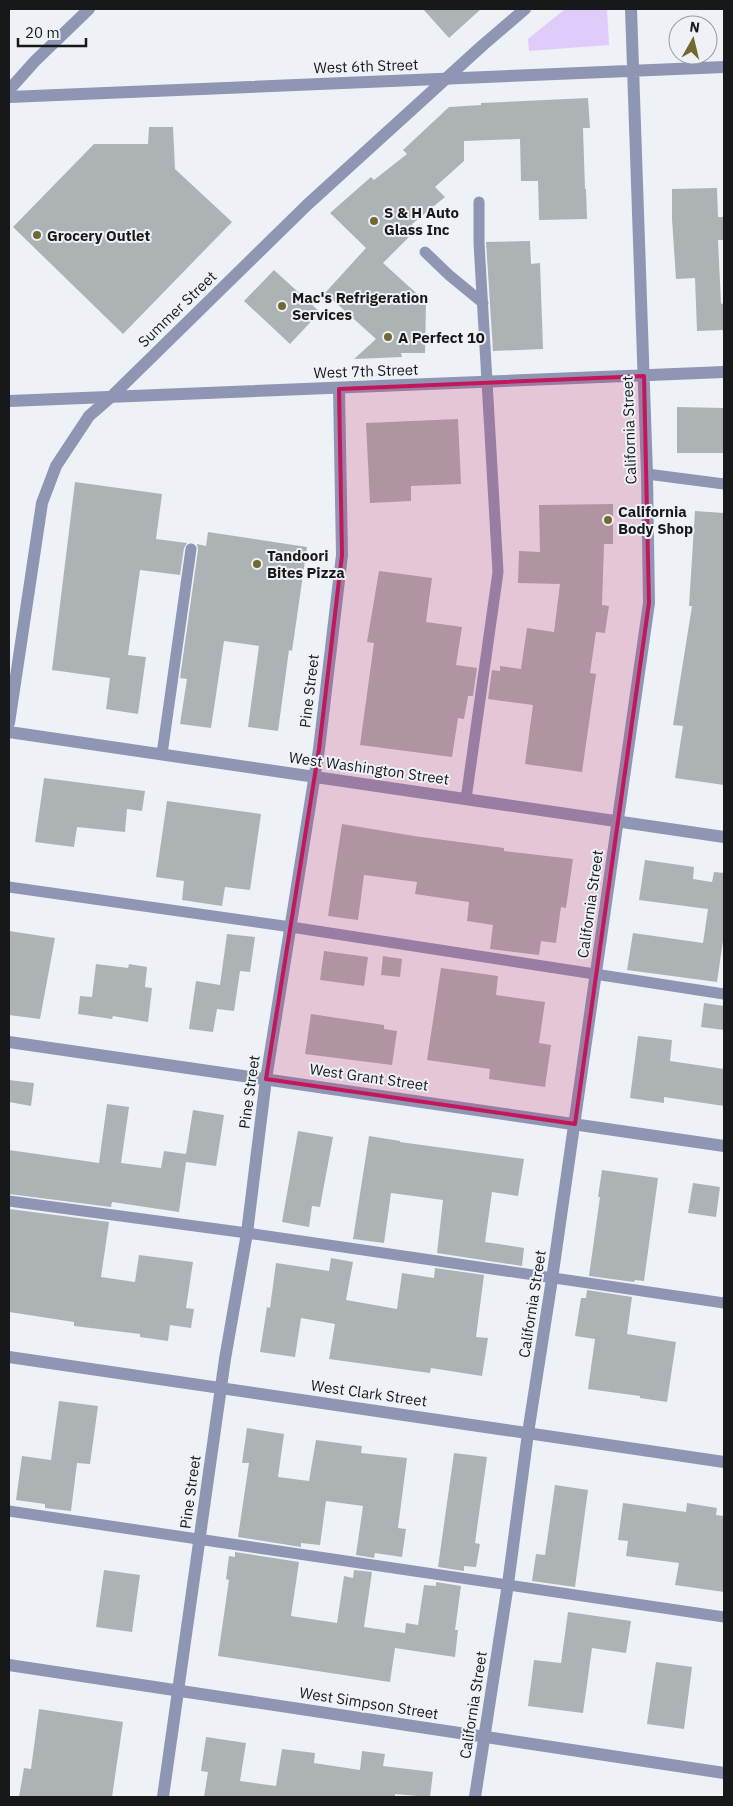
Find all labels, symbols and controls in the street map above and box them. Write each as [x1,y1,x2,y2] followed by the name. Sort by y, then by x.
[18,15,85,47] scale bar
[668,15,718,65] north arrow
[689,18,701,37] text: N
[25,23,60,42] text: 20 m
[313,55,419,77] street label: West 6th Street
[384,203,459,239] place label: S & H Auto Glass Inc
[368,215,380,227] marker: S & H Auto Glass Inc
[47,226,150,245] place label: Grocery Outlet
[31,229,43,241] marker: Grocery Outlet
[134,267,220,351] street label: Summer Street
[292,288,428,324] place label: Mac's Refrigeration Services
[276,300,288,312] marker: Mac's Refrigeration Services
[398,328,485,347] place label: A Perfect 10
[382,331,394,343] marker: A Perfect 10
[313,360,419,382] street label: West 7th Street
[618,375,640,485] street label: California Street
[618,502,693,538] place label: California Body Shop
[602,514,614,526] marker: California Body Shop
[267,546,345,582] place label: Tandoori Bites Pizza
[251,558,263,570] marker: Tandoori Bites Pizza
[295,653,323,729] street label: Pine Street
[288,747,450,789] street label: West Washington Street
[573,849,607,959] street label: California Street
[234,1054,264,1130] street label: Pine Street
[308,1059,430,1095] street label: West Grant Street
[514,1249,550,1359] street label: California Street
[310,1375,428,1411] street label: West Clark Street
[175,1454,205,1530] street label: Pine Street
[455,1650,491,1760] street label: California Street
[298,1683,440,1723] street label: West Simpson Street

